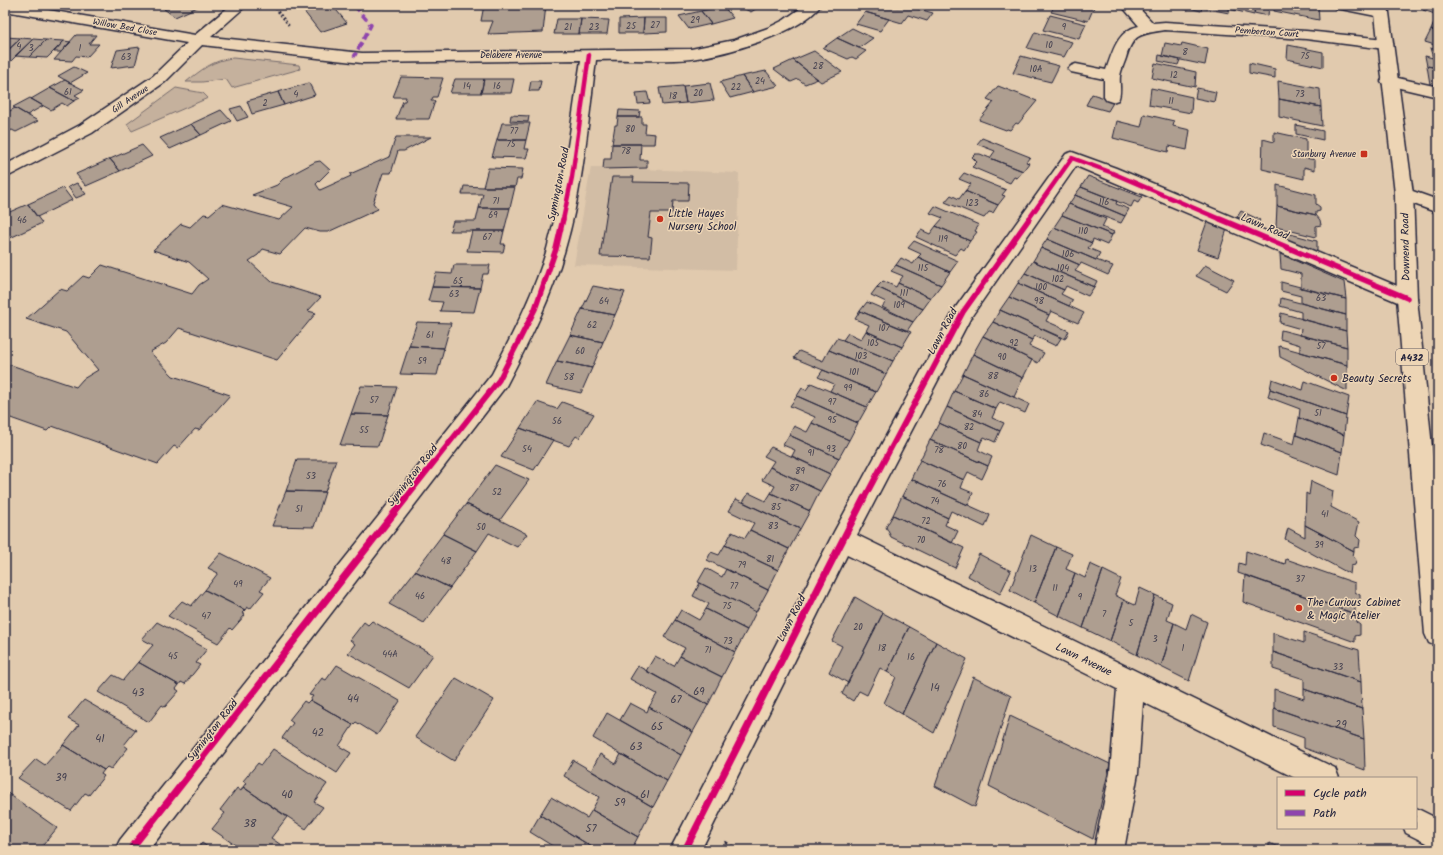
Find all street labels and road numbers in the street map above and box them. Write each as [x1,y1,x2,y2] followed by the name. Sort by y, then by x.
[92,14,158,41] street label: Willow Bed Close
[1234,23,1300,42] street label: Pemberton Court
[480,48,542,63] street label: Delabere Avenue
[109,81,152,117] street label: Gill Avenue
[543,145,575,223] street label: Symington Road
[1238,209,1292,245] street label: Lawn Road
[1396,212,1416,281] street label: Downend Road
[923,304,963,358] street label: Lawn Road
[1396,349,1428,365] road number: A432
[383,440,443,511] street label: Symington Road
[772,591,812,645] street label: Lawn Road
[1052,638,1115,681] street label: Lawn Avenue
[183,695,243,766] street label: Symington Road

